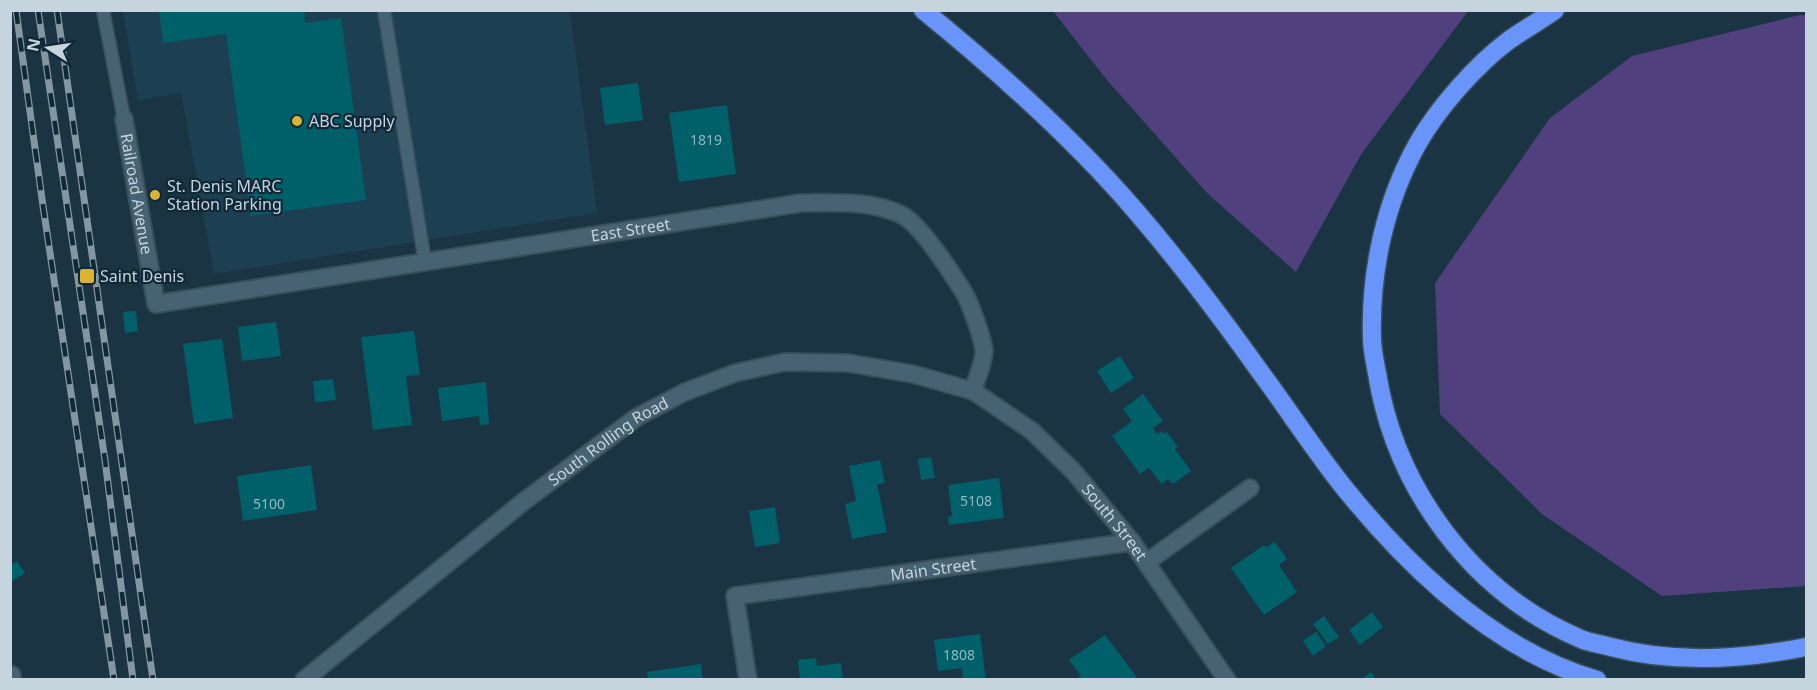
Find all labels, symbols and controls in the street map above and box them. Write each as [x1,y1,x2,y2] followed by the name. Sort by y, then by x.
[18,18,78,78] north arrow
[21,36,45,54] text: N
[309,110,395,132] place label: ABC Supply
[290,114,304,128] marker: ABC Supply
[690,130,722,149] house number: 1819
[116,132,158,256] street label: Railroad Avenue
[167,175,282,215] place label: St. Denis MARC Station Parking
[148,188,162,202] marker: St. Denis MARC Station Parking
[589,213,672,247] street label: East Street
[100,265,184,287] place label: Saint Denis
[78,267,96,285] marker: Saint Denis
[543,392,672,491] street label: South Rolling Road
[1077,479,1153,565] street label: South Street
[960,491,992,510] house number: 5108
[253,494,285,513] house number: 5100
[889,552,978,586] street label: Main Street
[943,645,975,664] house number: 1808

